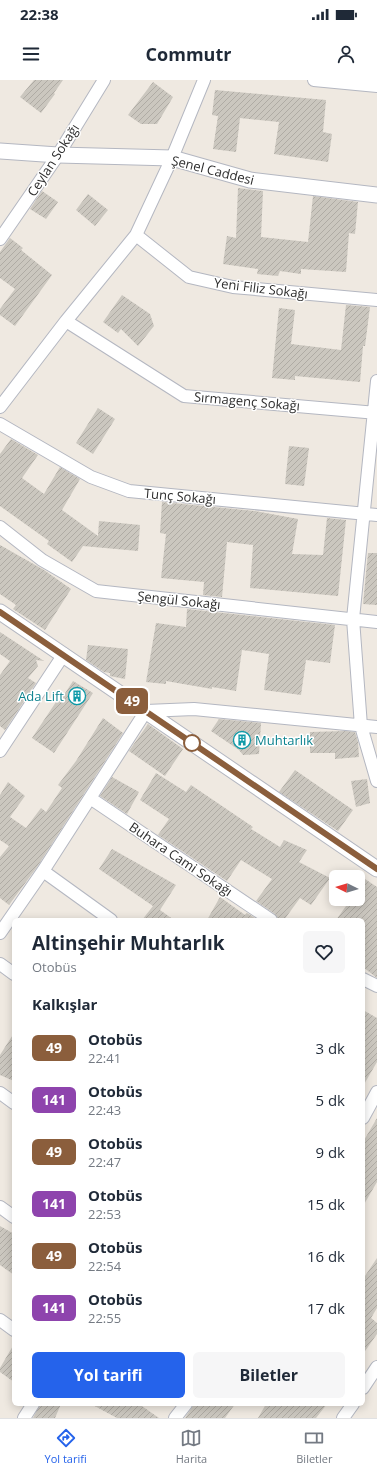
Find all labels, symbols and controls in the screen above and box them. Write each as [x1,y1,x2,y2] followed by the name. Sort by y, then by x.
[20,4,59,24] text: 22:38
[146,42,231,66] text: Commutr
[20,43,42,65] icon: menu
[335,43,357,65] icon: person
[23,120,83,200] street label: Ceylan Sokağı
[170,151,256,189] street label: Şenel Caddesi
[213,273,309,303] street label: Yeni Filiz Sokağı
[193,387,301,415] street label: Sırmagenç Sokağı
[143,484,217,508] street label: Tunç Sokağı
[137,587,221,613] street label: Şengül Sokağı
[67,686,87,706] building icon: Ada Lift
[18,687,64,705] place label: Ada Lift
[114,688,150,714] line badge: 49
[124,691,140,710] text: 49
[232,730,252,750] building icon: Muhtarlık
[255,731,313,749] place label: Muhtarlık
[183,734,201,752] unlabelled marker
[126,818,236,900] street label: Buhara Cami Sokağı
[329,870,365,906] north arrow
[329,870,365,906] map controls
[32,930,225,956] text: Altinşehir Muhtarlık
[303,931,345,973] button: heart
[32,958,77,976] text: Otobüs
[32,994,97,1014] text: Kalkışlar
[88,1029,143,1049] text: Otobüs
[46,1038,62,1057] text: 49
[315,1038,345,1058] text: 3 dk
[88,1049,121,1067] text: 22:41
[88,1081,143,1101] text: Otobüs
[42,1090,66,1109] text: 141
[315,1090,345,1110] text: 5 dk
[88,1101,121,1119] text: 22:43
[88,1133,143,1153] text: Otobüs
[46,1142,62,1161] text: 49
[315,1142,345,1162] text: 9 dk
[88,1153,121,1171] text: 22:47
[88,1185,143,1205] text: Otobüs
[42,1194,66,1213] text: 141
[307,1194,345,1214] text: 15 dk
[88,1205,121,1223] text: 22:53
[88,1237,143,1257] text: Otobüs
[46,1246,62,1265] text: 49
[307,1246,345,1266] text: 16 dk
[88,1257,121,1275] text: 22:54
[88,1289,143,1309] text: Otobüs
[42,1298,66,1317] text: 141
[307,1298,345,1318] text: 17 dk
[88,1309,121,1327] text: 22:55
[32,1352,185,1398] button: Yol tarifi
[193,1352,345,1398] button: Biletler
[45,1427,87,1466] tab: Yol tarifi
[176,1427,207,1466] tab: Harita
[296,1427,332,1466] tab: Biletler

